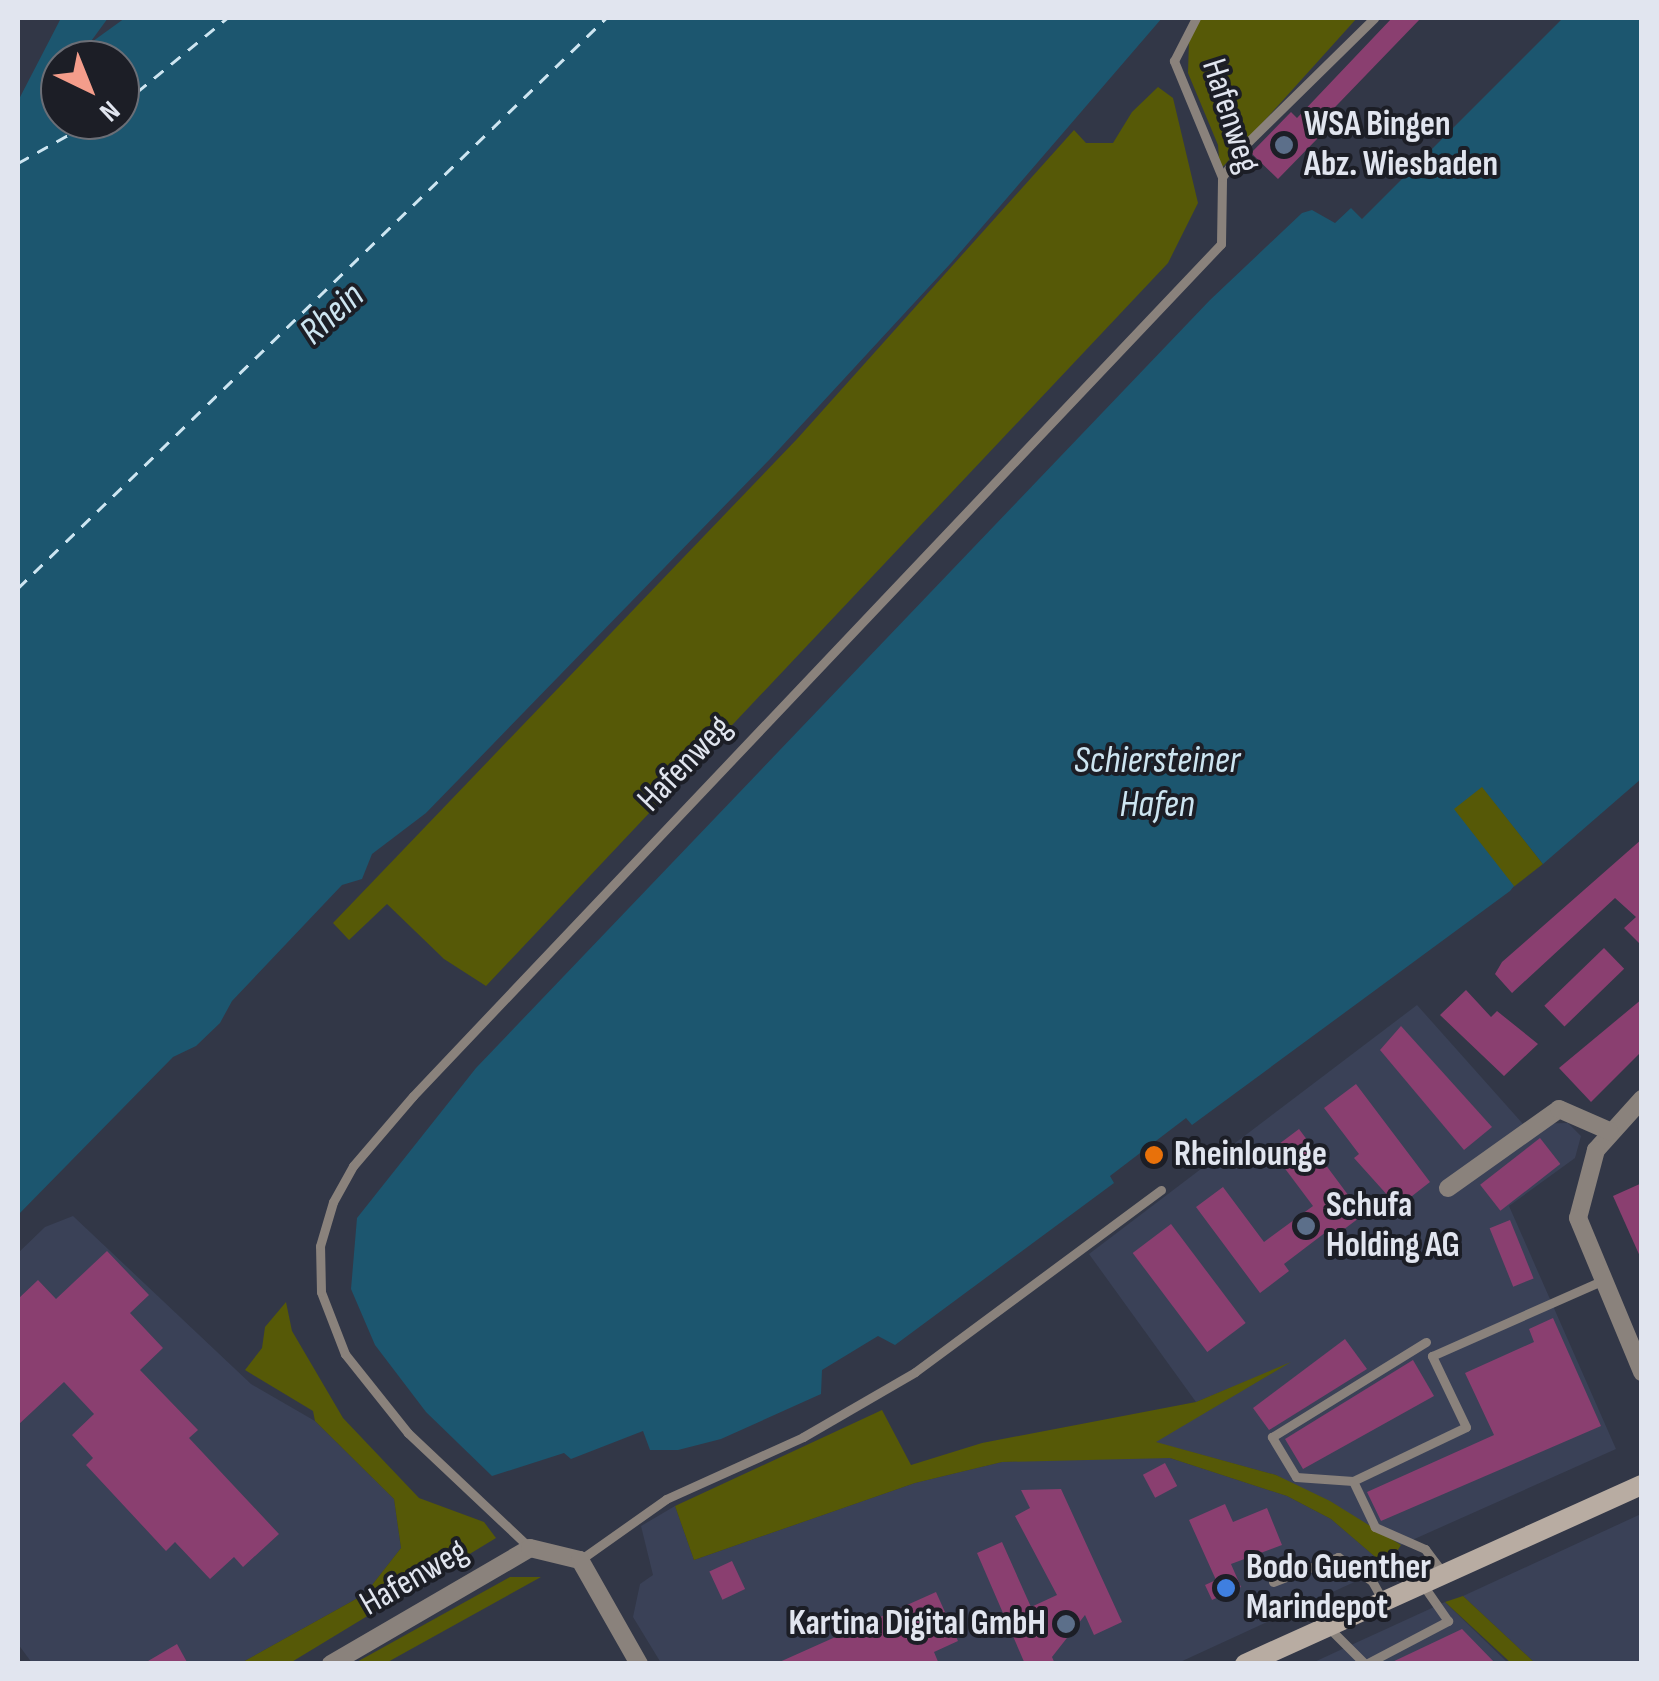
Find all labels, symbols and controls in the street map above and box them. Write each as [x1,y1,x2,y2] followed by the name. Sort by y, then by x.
[40,40,140,140] north arrow
[1192,54,1268,178] street label: Hafenweg
[93,94,126,128] text: N
[1304,104,1498,186] place label: WSA Bingen Abz. Wiesbaden
[1273,134,1295,156] marker: WSA Bingen Abz. Wiesbaden
[290,273,374,355] water label: Rhein
[629,707,741,821] street label: Hafenweg
[1074,738,1240,828] water label: Schiersteiner Hafen
[1174,1134,1327,1176] place label: Rheinlounge
[1143,1144,1165,1166] marker: Rheinlounge
[1326,1185,1460,1267] place label: Schufa Holding AG
[1295,1215,1317,1237] marker: Schufa Holding AG
[353,1531,475,1625] street label: Hafenweg
[1246,1547,1431,1629] place label: Bodo Guenther Marindepot
[1215,1577,1237,1599] marker: Bodo Guenther Marindepot
[789,1603,1046,1645] place label: Kartina Digital GmbH
[1055,1613,1077,1635] marker: Kartina Digital GmbH

